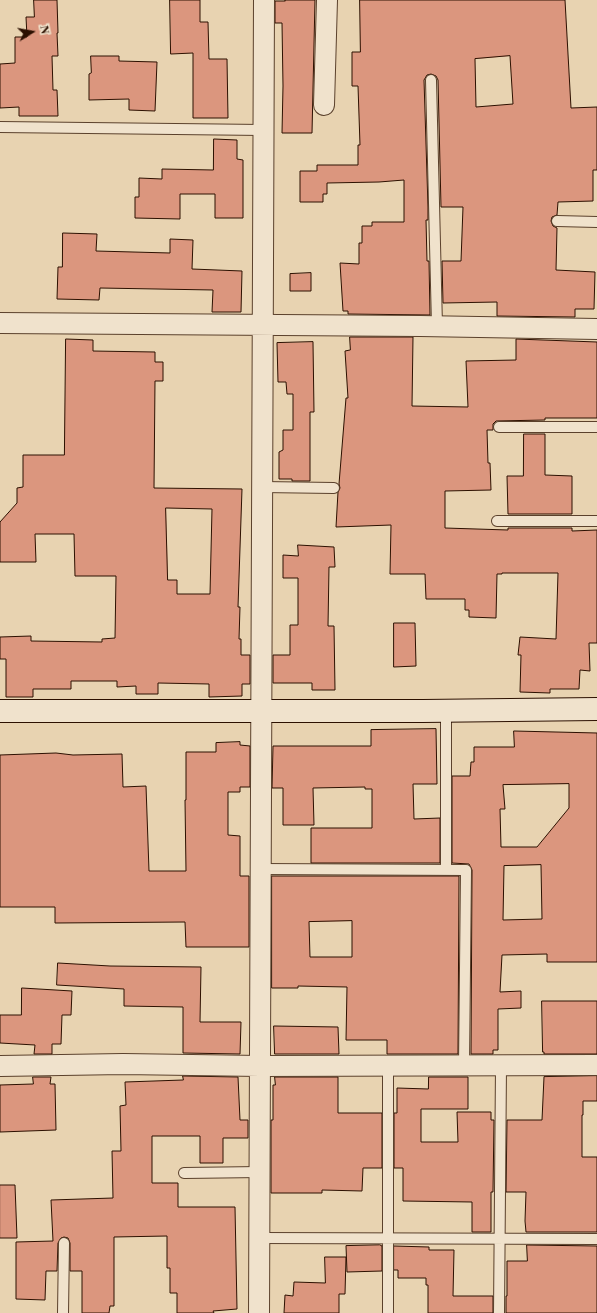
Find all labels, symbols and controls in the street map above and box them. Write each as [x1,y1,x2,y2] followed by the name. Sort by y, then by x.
[12,12,52,52] north arrow
[36,24,51,35] text: N

